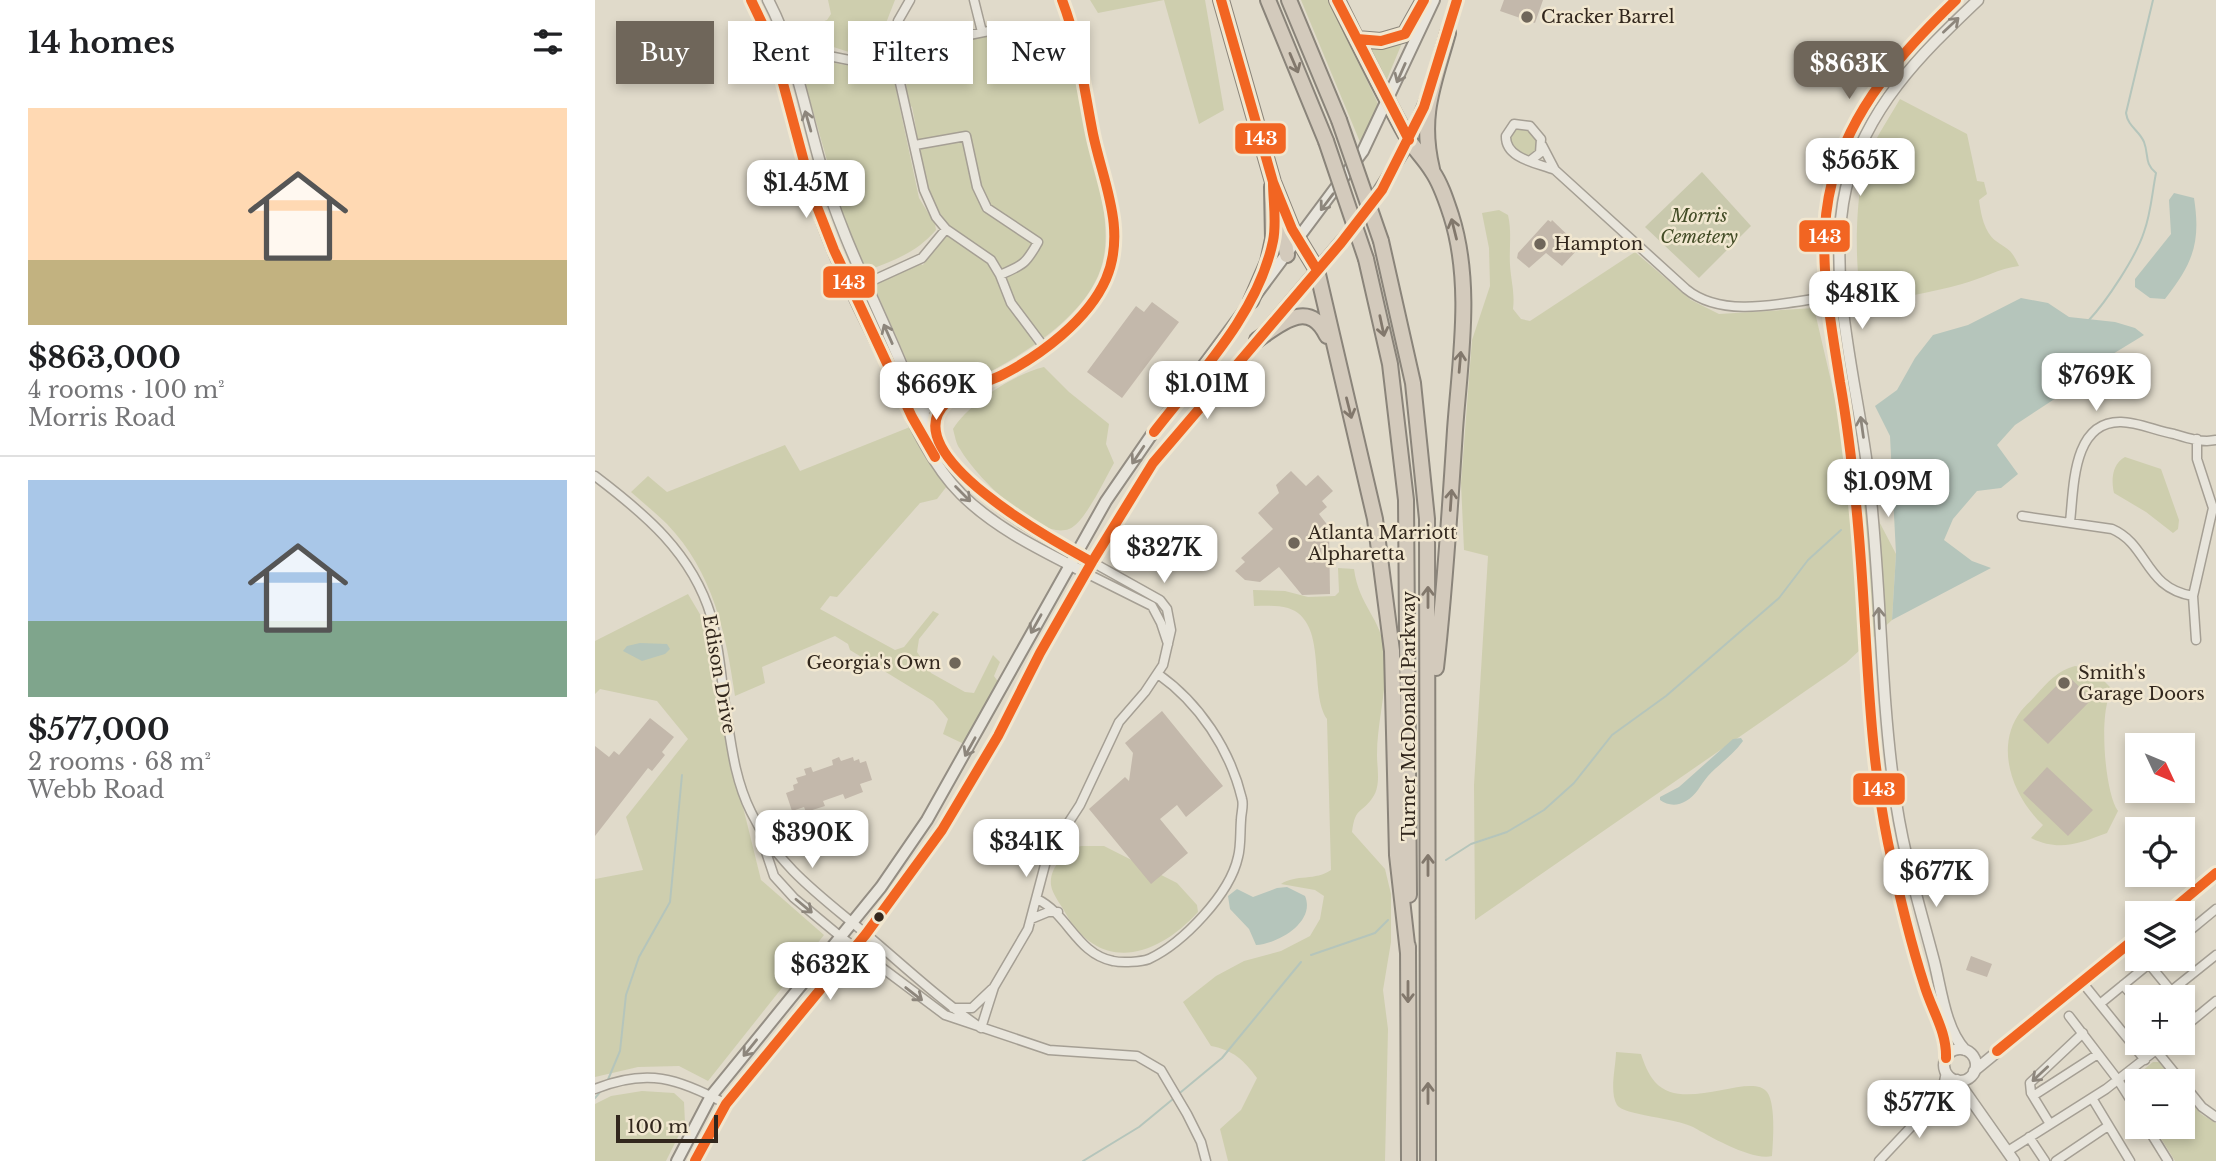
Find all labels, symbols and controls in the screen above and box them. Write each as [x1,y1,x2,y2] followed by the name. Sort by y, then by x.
[1541,6,1675,28] place label: Cracker Barrel
[1519,9,1535,25] marker: Cracker Barrel
[1942,17,1959,34] one-way arrow
[616,21,714,84] chip: Buy
[728,21,834,84] chip: Rent
[848,21,973,84] chip: Filters
[987,21,1090,84] chip: New
[529,23,567,61] icon: filters
[28,24,175,61] text: 14 homes
[1800,42,1898,101] pin: $863K
[1810,50,1888,78] text: $863K
[1288,52,1301,73] one-way arrow
[1394,62,1407,83] one-way arrow
[800,111,813,133] one-way arrow
[1234,122,1287,155] line badge: 143
[1244,127,1278,150] text: 143
[1811,138,1909,198] pin: $565K
[1822,147,1898,175] text: $565K
[235,153,361,279] icon: home
[749,160,863,220] pin: $1.45M
[763,169,849,197] text: $1.45M
[1319,192,1334,210] one-way arrow
[1660,205,1738,248] park label: Morris Cemetery
[1447,218,1460,241] one-way arrow
[1798,219,1851,253] line badge: 143
[1808,225,1842,248] text: 143
[1554,233,1643,255] place label: Hampton
[1532,236,1548,252] marker: Hampton
[822,265,876,299] line badge: 143
[832,271,866,294] text: 143
[1813,272,1911,331] pin: $481K
[1825,280,1899,308] text: $481K
[1376,314,1390,337] one-way arrow
[881,324,894,345] one-way arrow
[28,339,181,376] text: $863,000
[1454,352,1467,374] one-way arrow
[2047,354,2145,413] pin: $769K
[887,362,985,422] pin: $669K
[1150,362,1264,421] pin: $1.01M
[2058,362,2134,390] text: $769K
[1165,370,1249,398] text: $1.01M
[896,371,976,399] text: $669K
[28,376,225,404] text: 4 rooms · 100 m²
[1343,396,1356,419] one-way arrow
[28,404,176,432] text: Morris Road
[1856,416,1869,439] one-way arrow
[1131,445,1145,464] one-way arrow
[1831,460,1945,519] pin: $1.09M
[1843,468,1933,496] text: $1.09M
[955,486,972,503] one-way arrow
[1445,489,1458,512] one-way arrow
[1307,522,1457,565] place label: Atlanta Marriott Alpharetta
[235,525,361,651] icon: home
[1115,526,1213,585] pin: $327K
[1126,534,1202,562] text: $327K
[1286,535,1302,551] marker: Atlanta Marriott Alpharetta
[1421,586,1435,609] one-way arrow
[1398,590,1420,841] street label: Turner McDonald Parkway
[1873,607,1886,630] one-way arrow
[698,613,740,735] street label: Edison Drive
[1029,614,1043,634] one-way arrow
[806,652,941,674] place label: Georgia's Own
[947,655,963,671] marker: Georgia's Own
[2078,662,2205,705] place label: Smith's Garage Doors
[2056,675,2072,691] marker: Smith's Garage Doors
[28,711,170,748] text: $577,000
[2125,733,2195,803] north arrow
[2125,733,2195,1139] map controls
[963,736,977,756] one-way arrow
[28,748,211,776] text: 2 rooms · 68 m²
[1852,772,1906,806] line badge: 143
[28,776,164,804] text: Webb Road
[1862,778,1896,801] text: 143
[763,810,861,870] pin: $390K
[2125,817,2195,887] button: locate
[771,819,853,847] text: $390K
[977,820,1075,879] pin: $341K
[989,828,1063,856] text: $341K
[1887,850,1985,909] pin: $677K
[1421,854,1435,877] one-way arrow
[1899,858,1973,886] text: $677K
[794,898,812,914] one-way arrow
[2125,901,2195,971] button: layers
[872,910,886,924] unlabelled marker
[781,942,879,1002] pin: $632K
[791,951,869,979] text: $632K
[1401,981,1415,1004] one-way arrow
[2125,985,2195,1055] button: +
[905,986,923,1001] one-way arrow
[742,1039,757,1057] one-way arrow
[2032,1066,2049,1083] one-way arrow
[2125,1069,2195,1139] button: −
[1870,1080,1968,1140] pin: $577K
[1422,1082,1435,1105] one-way arrow
[1883,1089,1955,1117] text: $577K
[616,1112,717,1144] scale bar
[627,1115,688,1138] text: 100 m

